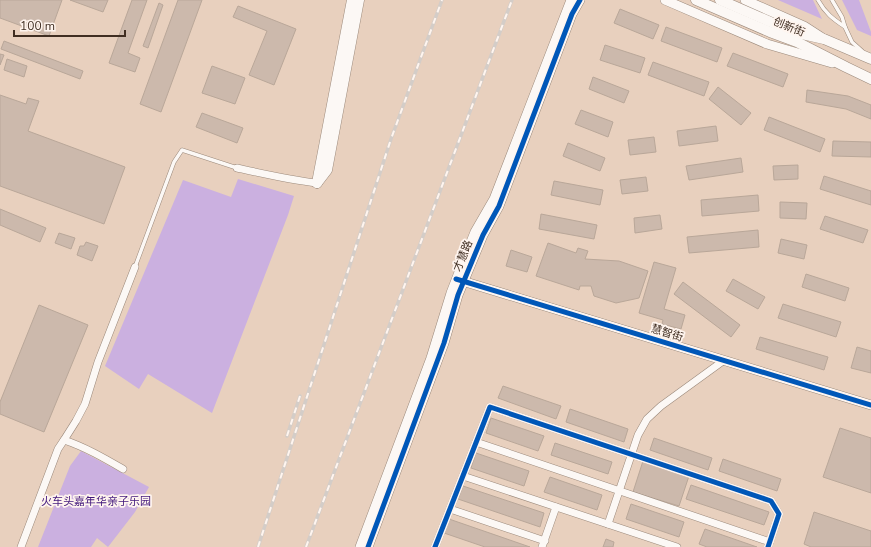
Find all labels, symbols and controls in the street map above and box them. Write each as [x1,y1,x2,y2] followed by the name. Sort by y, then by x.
[14,12,125,38] scale bar
[771,14,807,40] street label: 创新街
[20,18,55,34] text: 100 m
[450,238,476,274] street label: 才慧路
[649,321,685,345] street label: 慧智街
[41,494,151,509] park label: 火车头嘉年华亲子乐园

